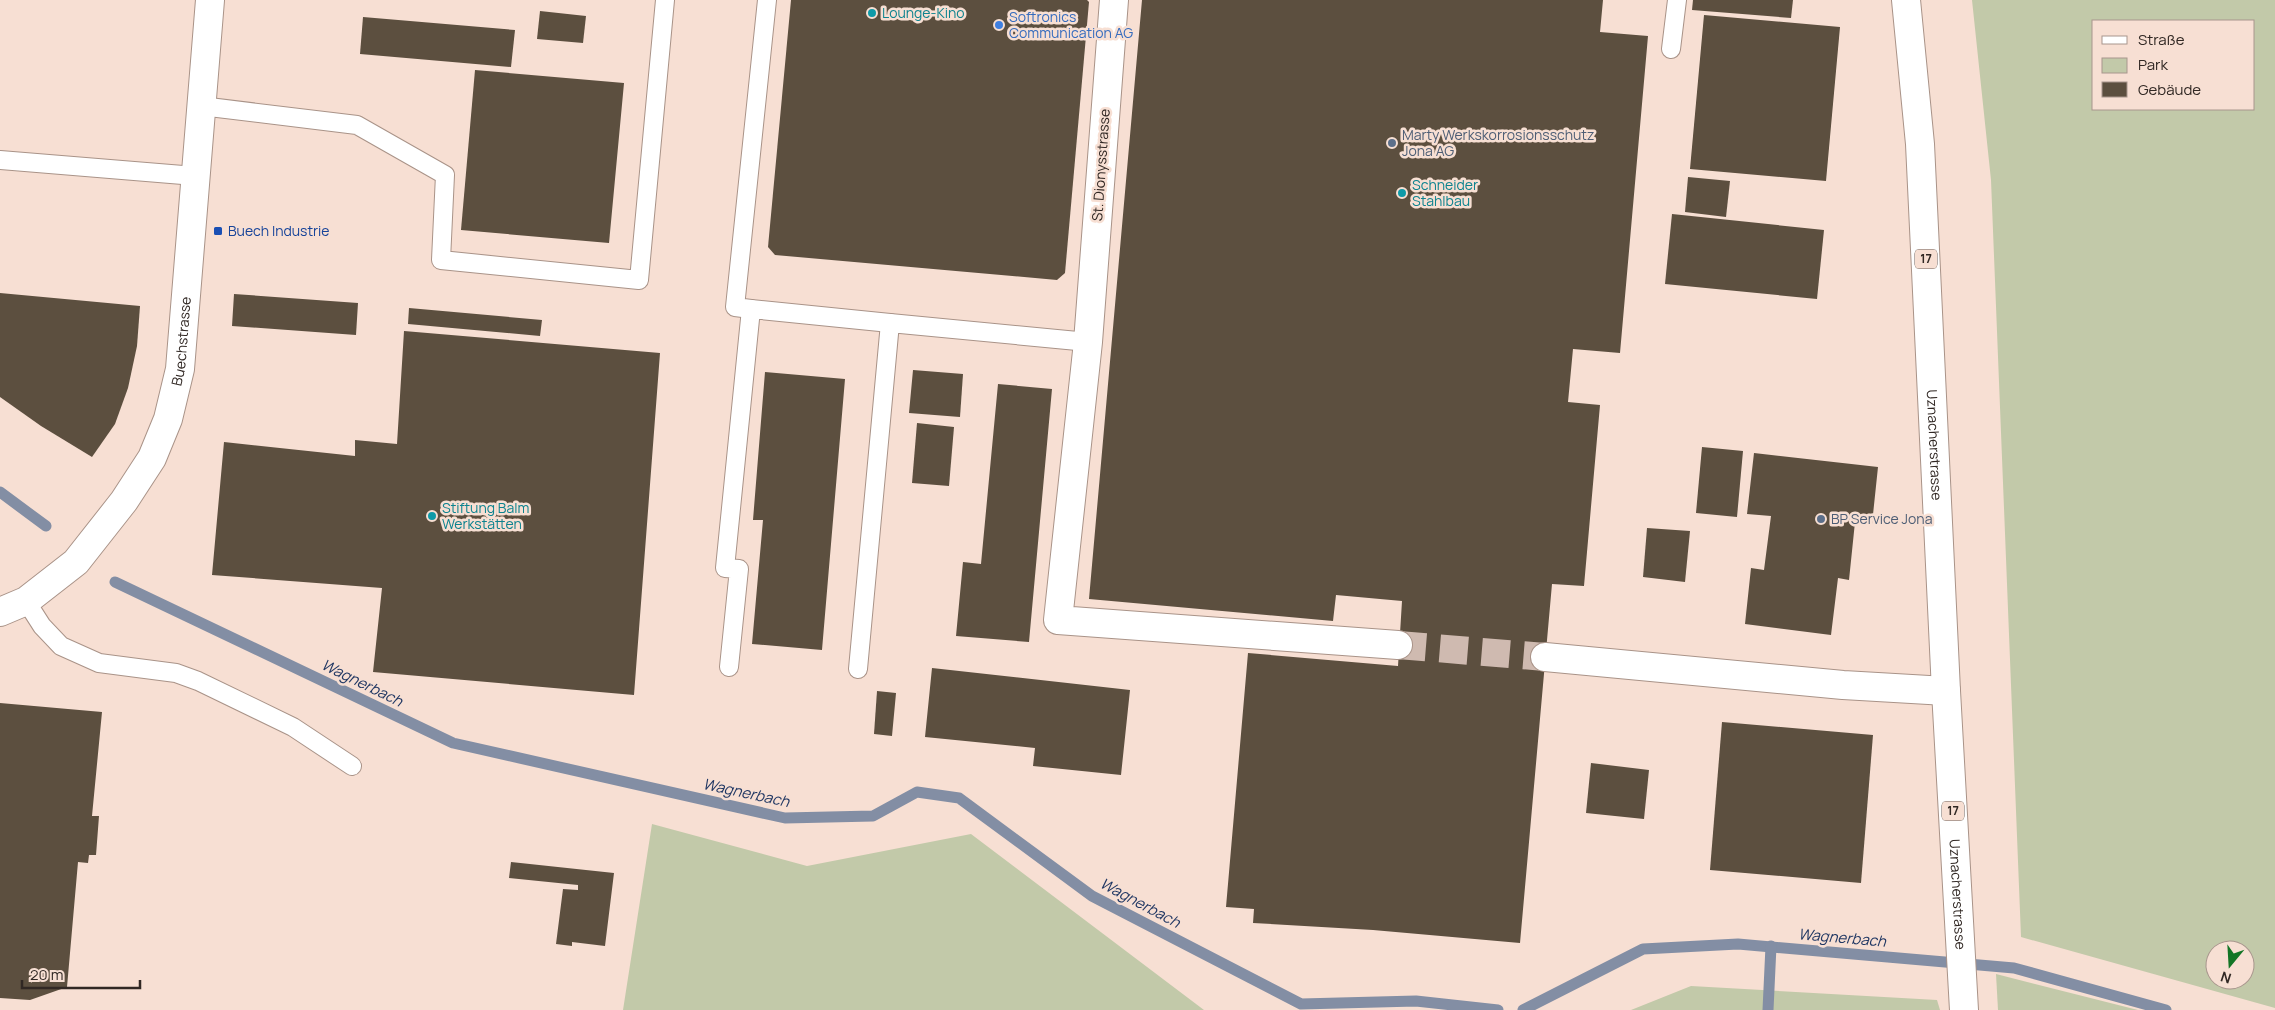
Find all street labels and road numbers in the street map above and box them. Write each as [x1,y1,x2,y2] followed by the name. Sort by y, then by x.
[1087,108,1114,222] street label: St. Dionysstrasse
[1915,250,1937,268] road number: 17
[166,296,195,388] street label: Buechstrasse
[1923,389,1947,501] street label: Uznacherstrasse
[1942,801,1964,820] road number: 17
[1945,838,1971,950] street label: Uznacherstrasse

